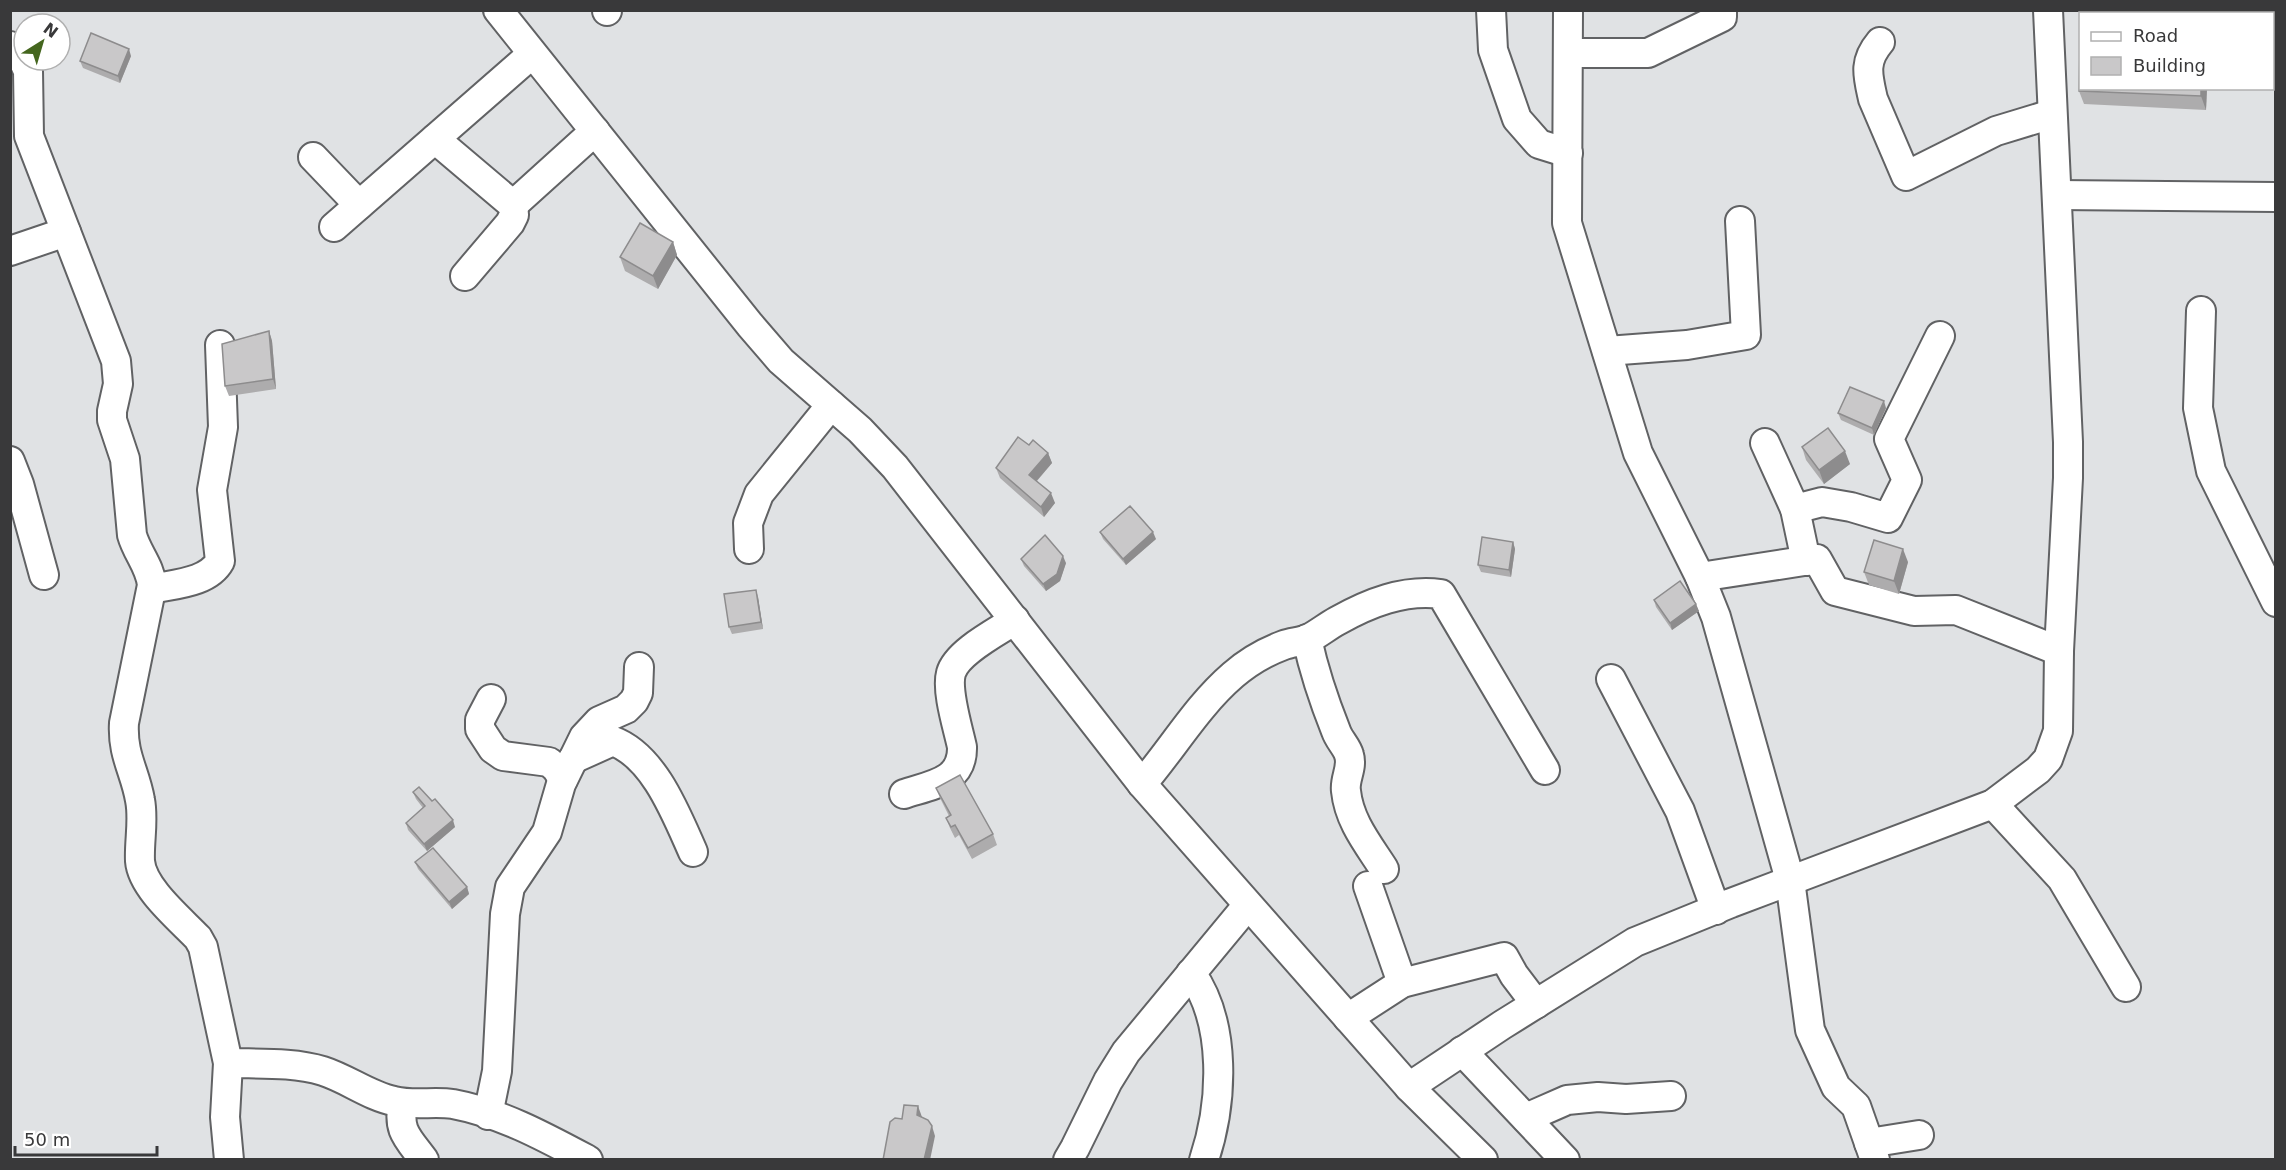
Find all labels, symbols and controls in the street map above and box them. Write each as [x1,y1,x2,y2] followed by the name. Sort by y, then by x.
[12,12,72,72] north arrow
[2079,12,2274,90] legend
[40,19,62,42] text: N
[2133,25,2178,46] text: Road
[2133,55,2206,76] text: Building
[15,1119,158,1157] scale bar
[24,1129,70,1150] text: 50 m

